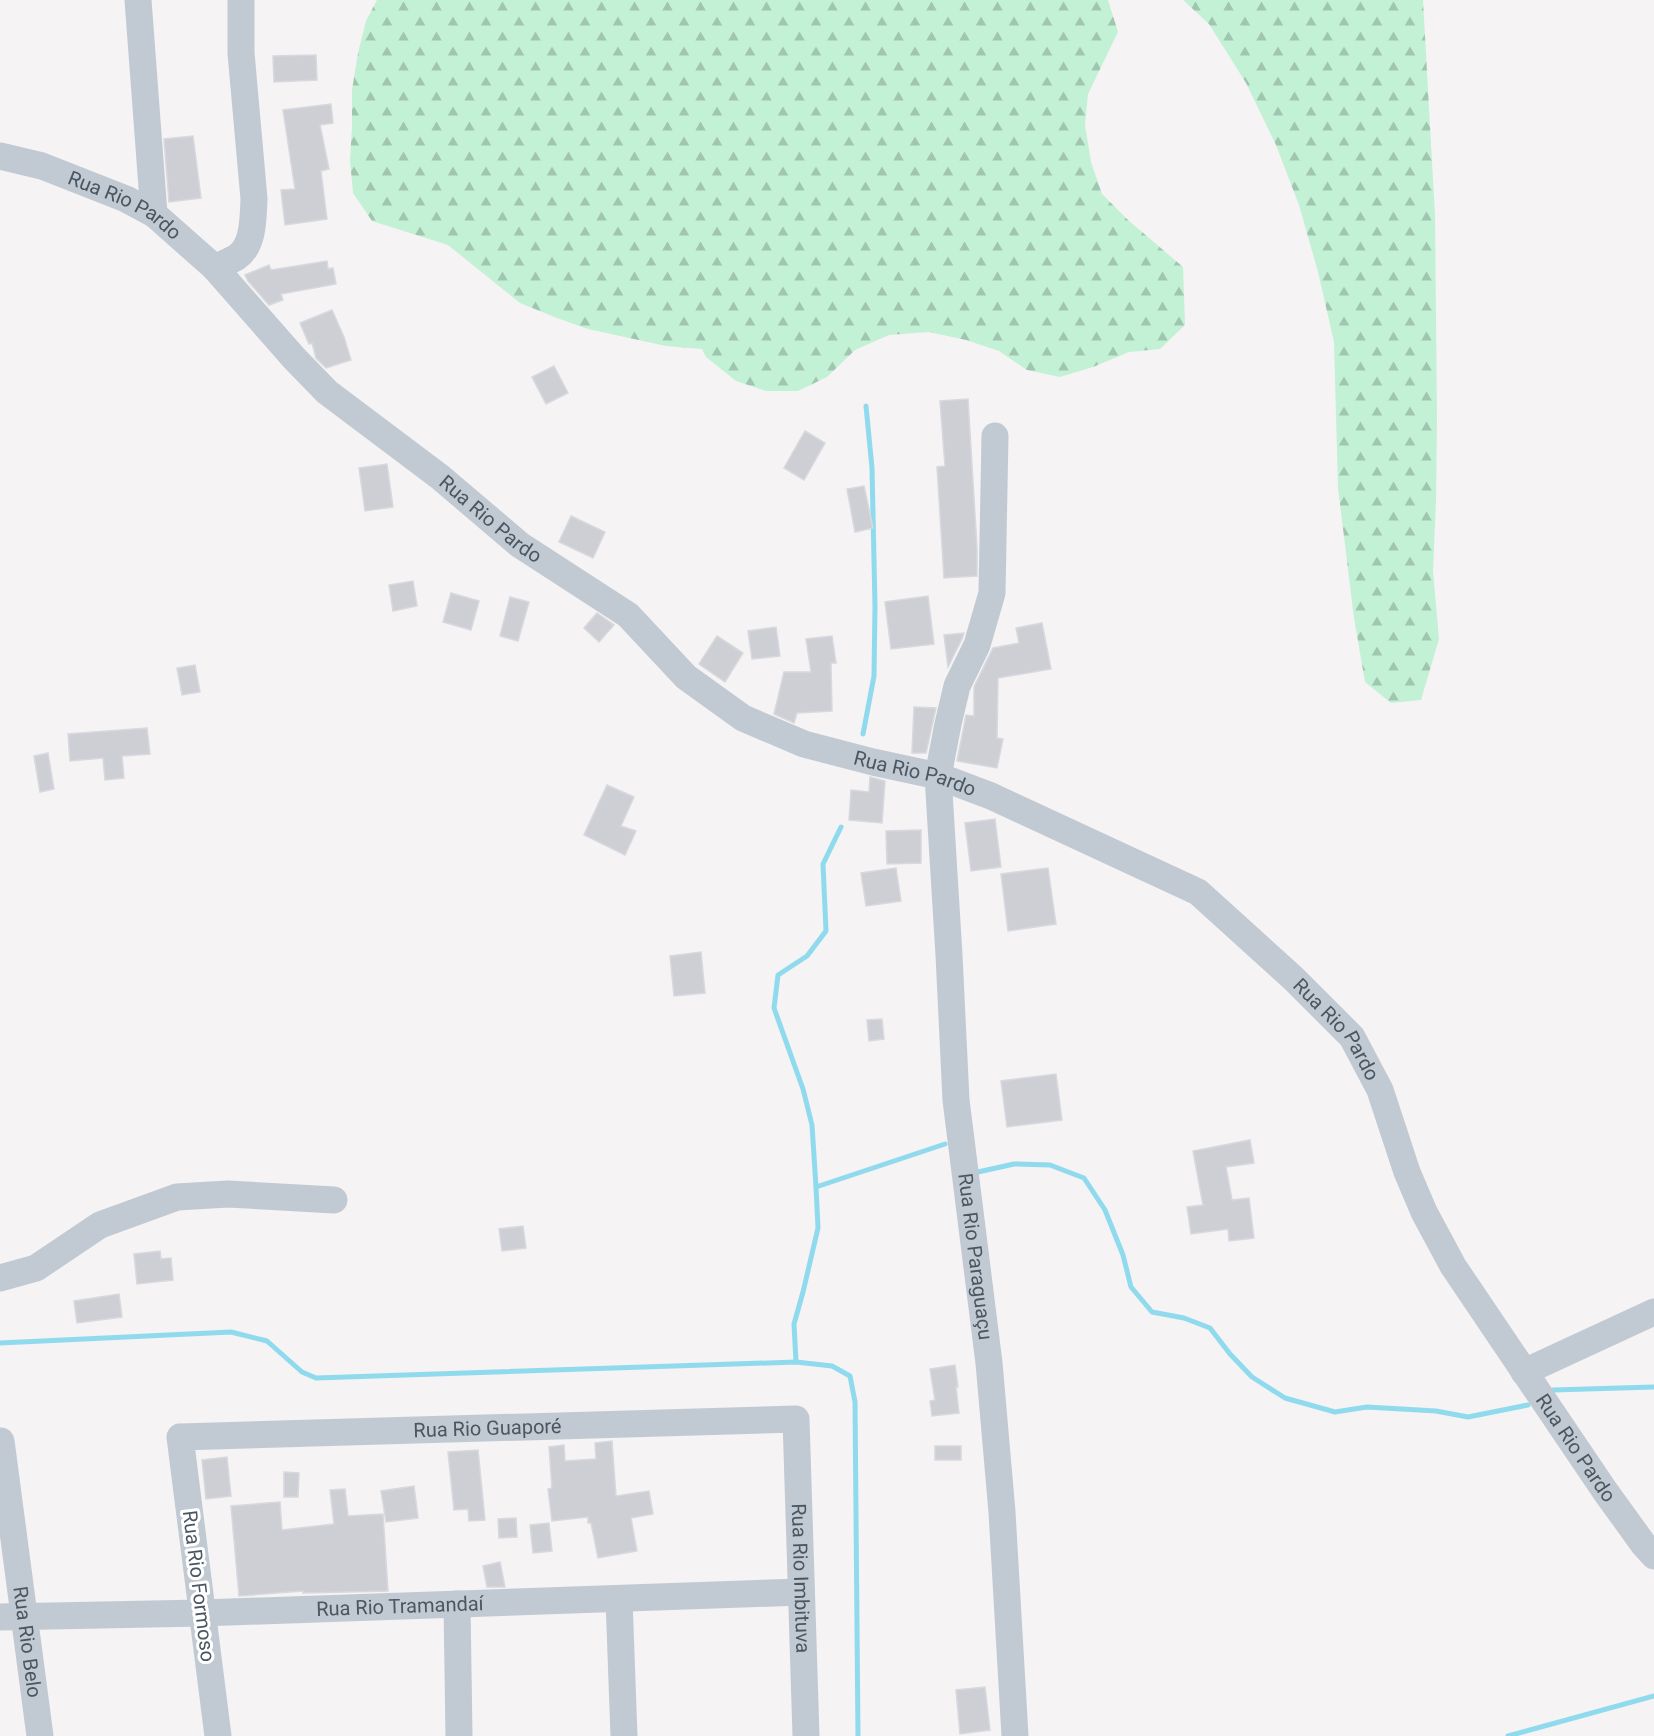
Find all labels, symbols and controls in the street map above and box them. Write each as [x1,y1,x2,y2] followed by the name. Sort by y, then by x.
[65,165,186,245] street label: Rua Rio Pardo
[435,470,546,568] street label: Rua Rio Pardo
[851,746,979,801] street label: Rua Rio Pardo
[1288,973,1385,1084] street label: Rua Rio Pardo
[953,1172,998,1341] street label: Rua Rio Paraguaçu
[1531,1389,1621,1507] street label: Rua Rio Pardo
[413,1414,562,1442] street label: Rua Rio Guaporé
[787,1503,815,1654] street label: Rua Rio Imbituva
[178,1509,220,1663] street label: Rua Rio Formoso
[8,1585,47,1699] street label: Rua Rio Belo
[316,1591,485,1621] street label: Rua Rio Tramandaí

